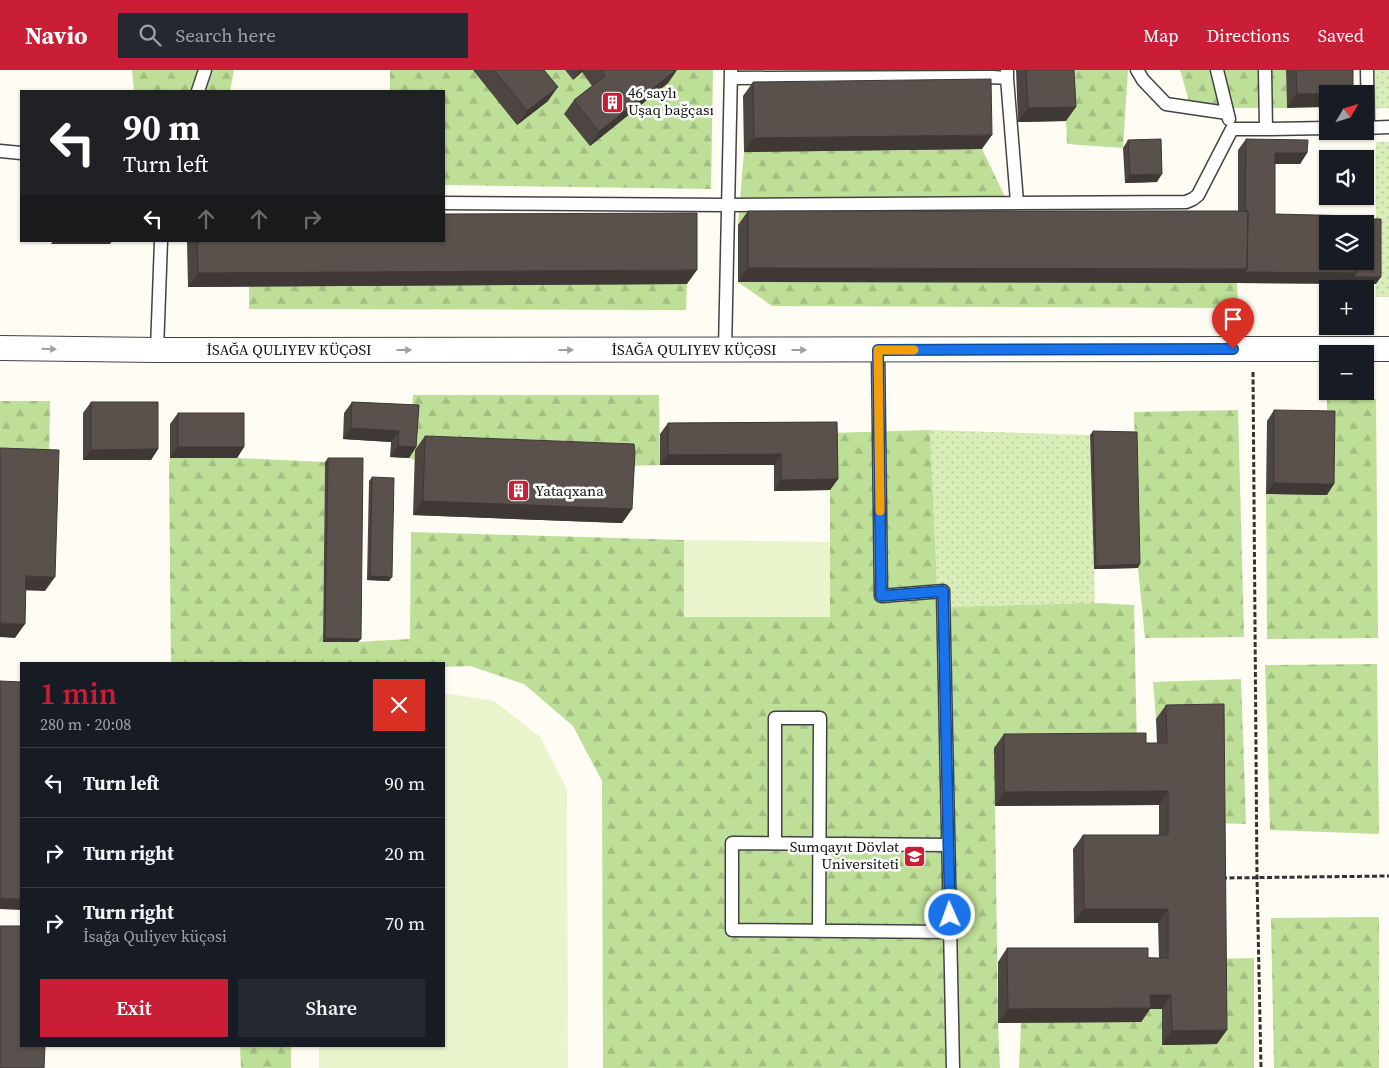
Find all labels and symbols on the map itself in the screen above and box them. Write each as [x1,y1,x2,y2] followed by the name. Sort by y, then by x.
[628,82,714,120] place label: 46 saylı Uşaq bağçası
[1319,85,1374,140] north arrow
[600,90,624,114] building icon: 46 saylı Uşaq bağçası
[1212,298,1254,349] pin
[206,339,372,360] street label: İSAĞA QULIYEV KÜÇƏSI
[611,339,777,360] street label: İSAĞA QULIYEV KÜÇƏSI
[41,345,57,353] one-way arrow
[396,346,412,354] one-way arrow
[558,346,574,354] one-way arrow
[791,346,807,354] one-way arrow
[507,479,531,503] building icon: Yataqxana
[535,480,604,501] place label: Yataqxana
[790,836,899,874] place label: Sumqayıt Dövlət Universiteti
[903,844,927,868] school or university icon: Sumqayıt Dövlət Universiteti
[923,888,975,940] position arrow

